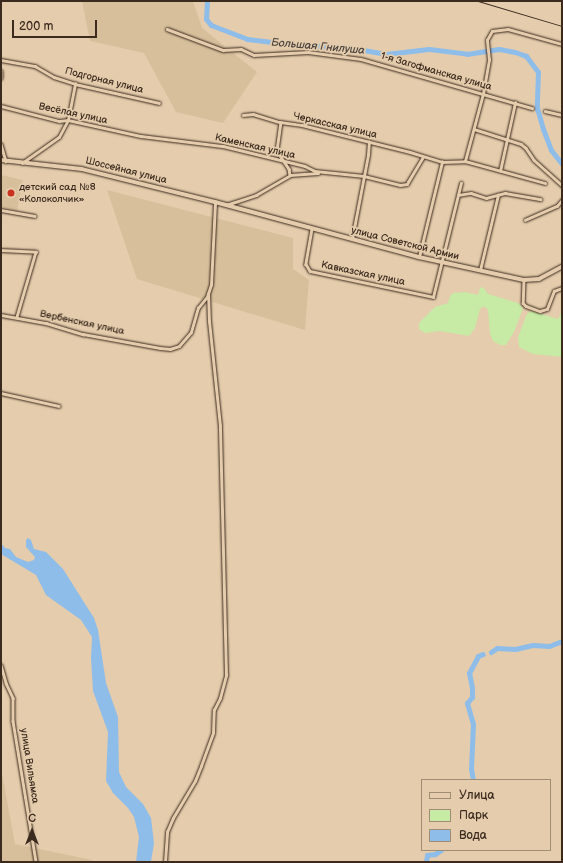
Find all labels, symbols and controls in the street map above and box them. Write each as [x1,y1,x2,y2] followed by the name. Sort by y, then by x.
[14,12,99,38] scale bar
[19,19,53,34] text: 200 m
[271,36,365,58] water label: Большая Гнилуша
[379,50,493,94] street label: 1-я Загофманская улица
[63,65,145,97] street label: Подгорная улица
[38,101,108,127] street label: Весёлая улица
[292,111,378,141] street label: Черкасская улица
[214,132,296,162] street label: Каменская улица
[84,155,168,187] street label: Шоссейная улица
[19,181,95,204] place label: детский сад №8 «Колоколчик»
[6,188,16,198] marker: детский сад №8 «Колоколчик»
[350,225,460,263] street label: улица Советской Армии
[320,259,406,289] street label: Кавказская улица
[39,308,125,338] street label: Вербенская улица
[17,728,41,804] street label: улица Вильямса
[421,779,551,851] legend
[459,788,495,803] text: Улица
[459,808,488,823] text: Парк
[12,811,52,851] north arrow
[28,812,36,825] text: С
[459,828,487,843] text: Вода

